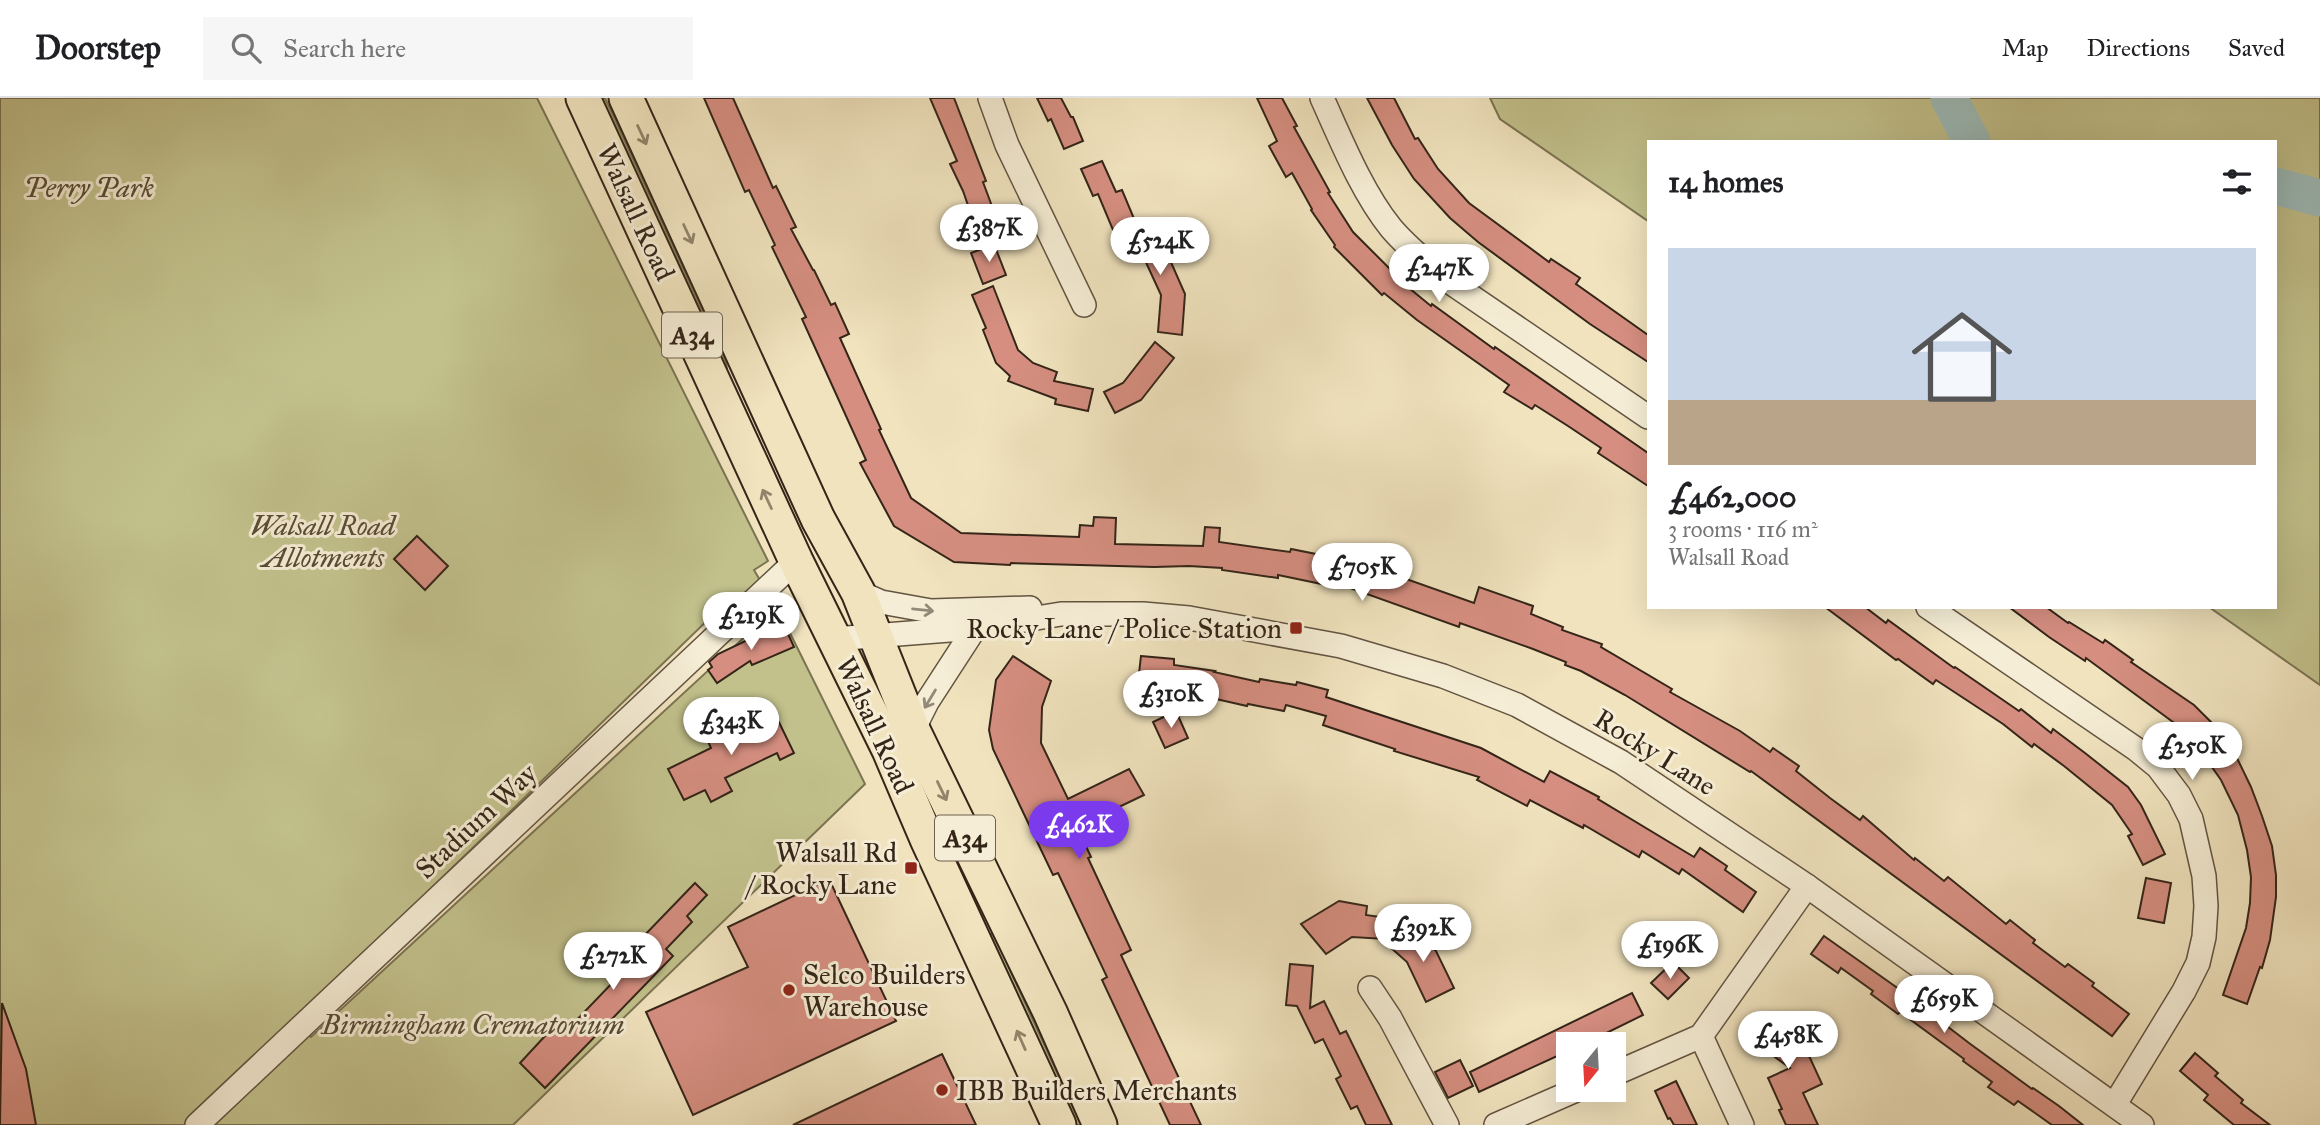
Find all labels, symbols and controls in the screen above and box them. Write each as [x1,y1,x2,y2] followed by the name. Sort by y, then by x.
[203,17,693,80] search box
[35,28,161,68] text: Doorstep
[227,29,265,67] icon: search
[283,32,406,64] text: Search here
[2002,33,2049,63] text: Map
[2087,33,2190,63] text: Directions
[2228,33,2285,63] text: Saved
[636,124,650,145] one-way arrow
[589,138,683,286] street label: Walsall Road
[2218,163,2256,201] icon: filters
[1668,164,1783,200] text: 14 homes
[24,170,155,205] park label: Perry Park
[940,204,1038,264] pin: £387K
[956,213,1022,241] text: £387K
[1111,218,1209,277] pin: £524K
[682,223,695,244] one-way arrow
[1126,226,1194,254] text: £524K
[1390,244,1488,304] pin: £247K
[1405,253,1473,281] text: £247K
[1899,294,2025,420] icon: home
[662,312,722,358] road number: A34
[1668,479,1797,515] text: £462,000
[760,489,773,510] one-way arrow
[251,508,398,575] park label: Walsall Road Allotments
[1668,515,1818,543] text: 3 rooms · 116 m²
[1668,543,1789,571] text: Walsall Road
[1313,544,1411,603] pin: £705K
[1328,552,1396,580] text: £705K
[702,592,800,652] pin: £219K
[719,601,783,629] text: £219K
[911,604,934,617] one-way arrow
[966,611,1282,646] place label: Rocky Lane / Police Station
[1288,620,1304,636] marker: Rocky Lane / Police Station
[828,651,922,799] street label: Walsall Road
[1122,670,1220,730] pin: £310K
[1139,679,1203,707] text: £310K
[922,688,936,708] one-way arrow
[682,698,780,757] pin: £343K
[1588,701,1722,803] street label: Rocky Lane
[699,706,763,734] text: £343K
[2143,722,2241,782] pin: £250K
[2158,731,2226,759] text: £250K
[408,755,545,886] street label: Stadium Way
[936,780,950,801] one-way arrow
[1030,802,1128,861] pin: £462K
[1045,810,1113,838] text: £462K
[935,816,995,860] road number: A34
[744,835,897,902] place label: Walsall Rd / Rocky Lane
[903,860,919,876] marker: Walsall Rd / Rocky Lane
[1374,904,1472,964] pin: £392K
[1390,913,1456,941] text: £392K
[1621,922,1719,981] pin: £196K
[1637,930,1703,958] text: £196K
[564,932,662,992] pin: £272K
[580,941,646,969] text: £272K
[803,957,965,1024] place label: Selco Builders Warehouse
[1895,976,1993,1035] pin: £659K
[781,982,797,998] marker: Selco Builders Warehouse
[1910,984,1978,1012] text: £659K
[320,1007,624,1042] park label: Birmingham Crematorium
[1739,1012,1837,1071] pin: £458K
[1754,1020,1822,1048] text: £458K
[1014,1030,1027,1052] one-way arrow
[1556,1032,1626,1102] north arrow
[1556,1032,1626,1102] map controls
[956,1073,1237,1108] place label: IBB Builders Merchants
[934,1082,950,1098] marker: IBB Builders Merchants

